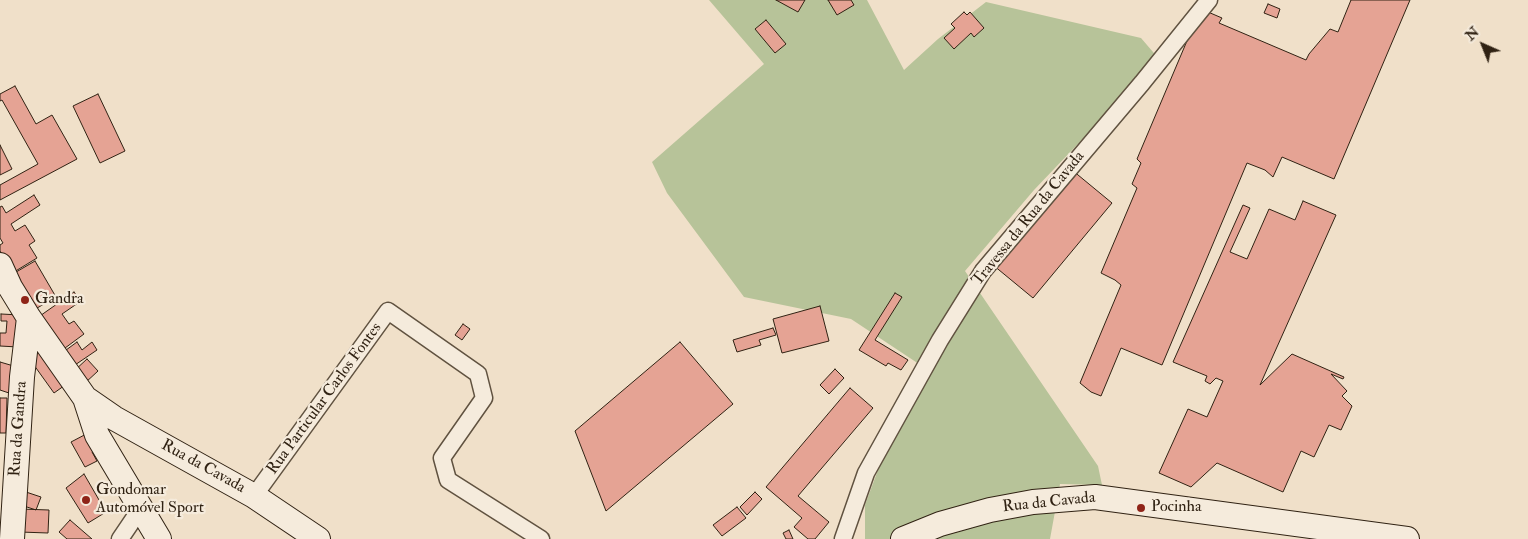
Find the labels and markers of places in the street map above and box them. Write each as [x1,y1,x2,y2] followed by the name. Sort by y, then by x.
[35,290,84,310] place label: Gandra
[19,294,31,306] marker: Gandra
[96,481,204,519] place label: Gondomar Automóvel Sport
[80,494,92,506] marker: Gondomar Automóvel Sport
[1151,498,1202,518] place label: Pocinha
[1135,502,1147,514] marker: Pocinha

